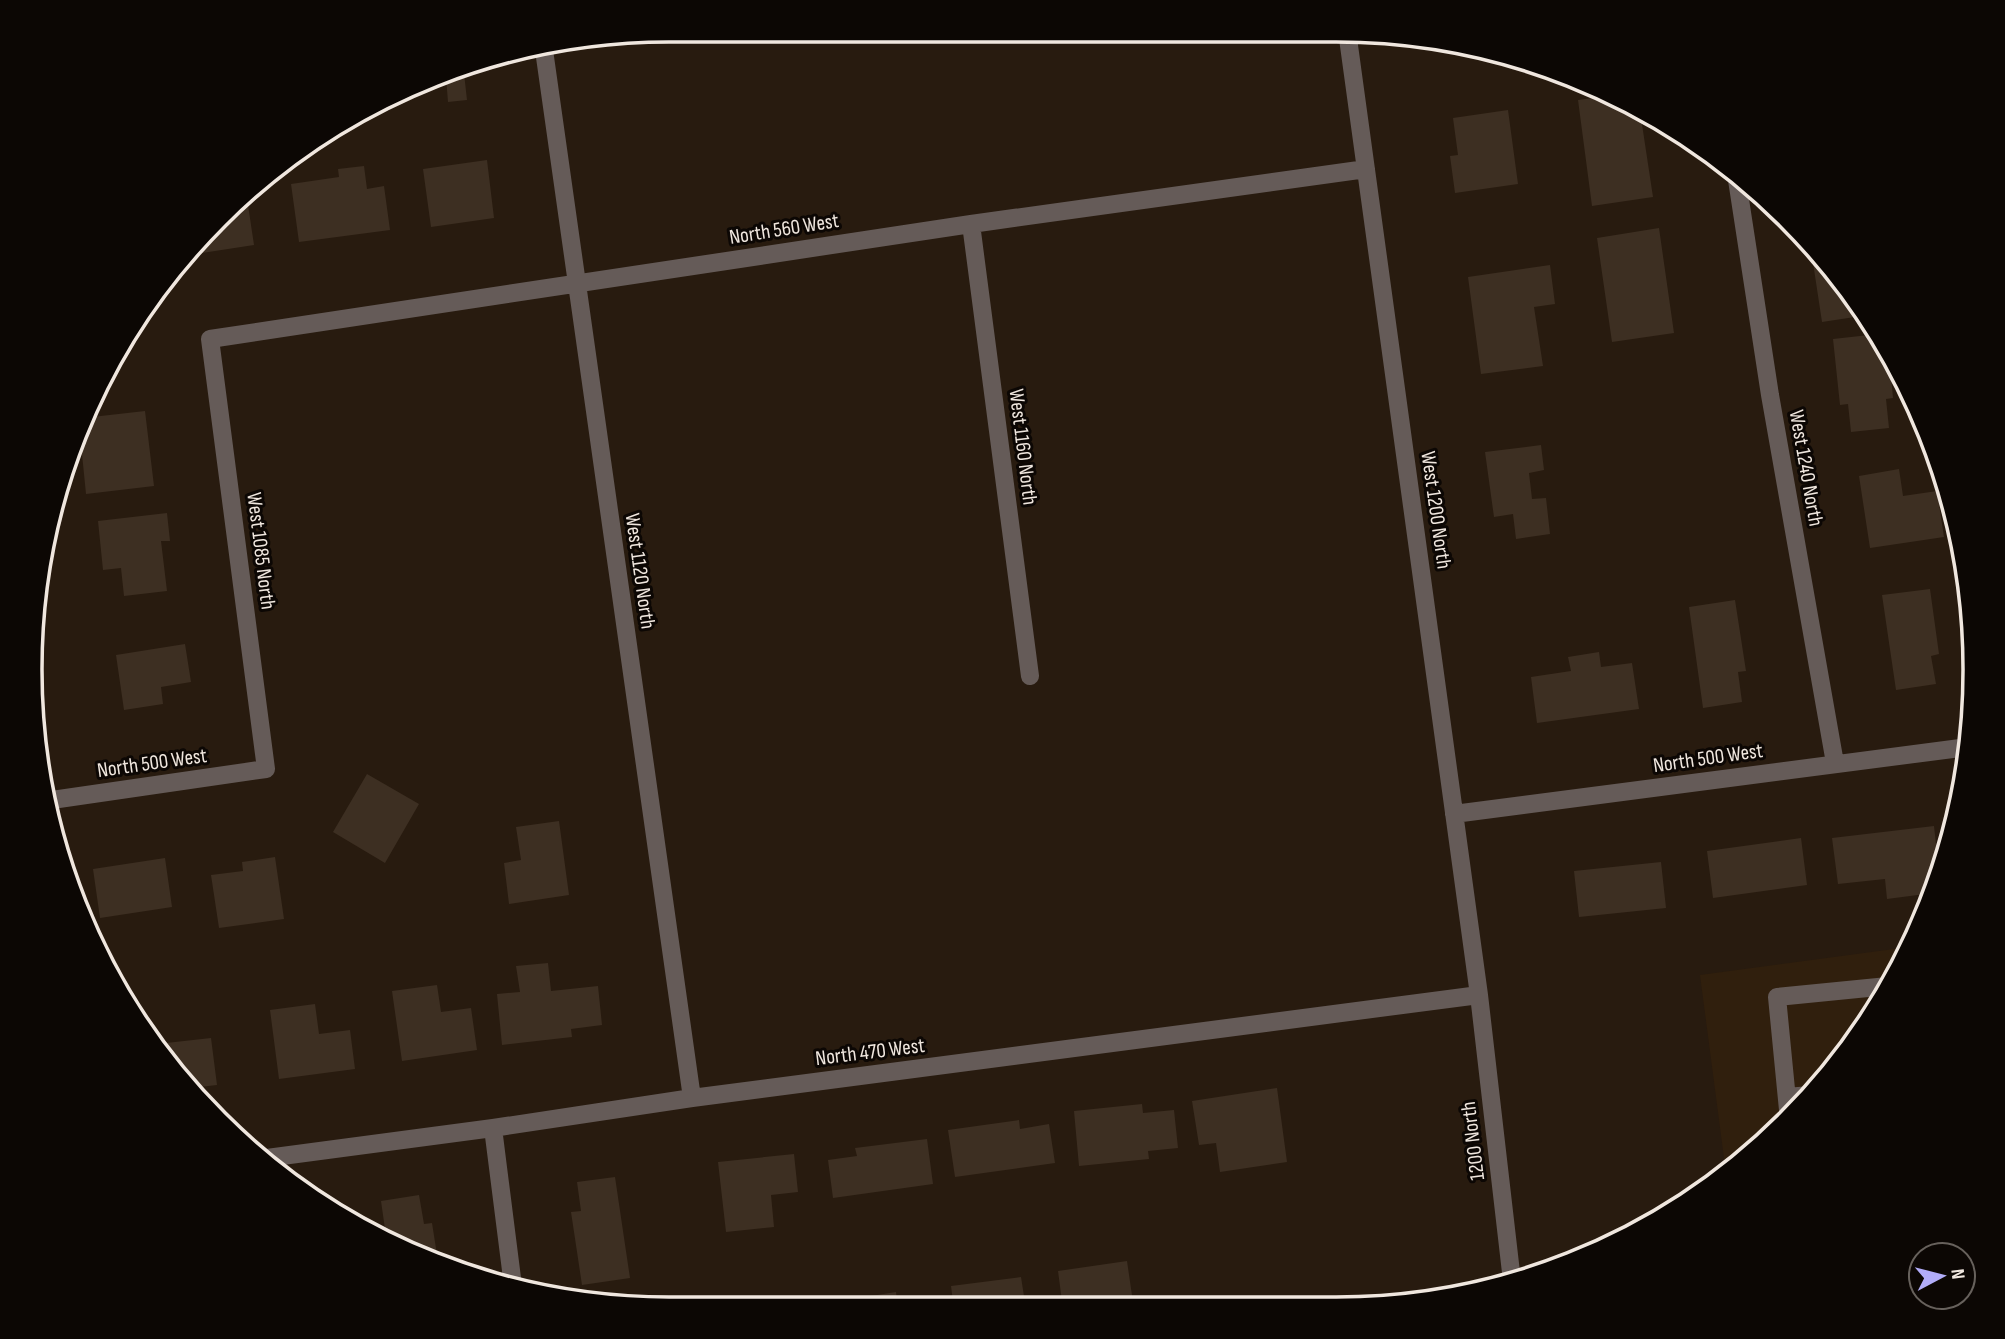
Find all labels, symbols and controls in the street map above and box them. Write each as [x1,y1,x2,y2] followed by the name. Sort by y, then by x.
[727,208,841,250] street label: North 560 West
[1003,388,1043,506] street label: West 1160 North
[1783,408,1829,528] street label: West 1240 North
[1415,450,1457,570] street label: West 1200 North
[241,491,281,611] street label: West 1085 North
[620,512,660,630] street label: West 1120 North
[1651,738,1765,778] street label: North 500 West
[95,743,209,783] street label: North 500 West
[814,1033,926,1071] street label: North 470 West
[1456,1100,1490,1182] street label: 1200 North
[1907,1241,1977,1311] north arrow
[1945,1268,1969,1281] text: N

